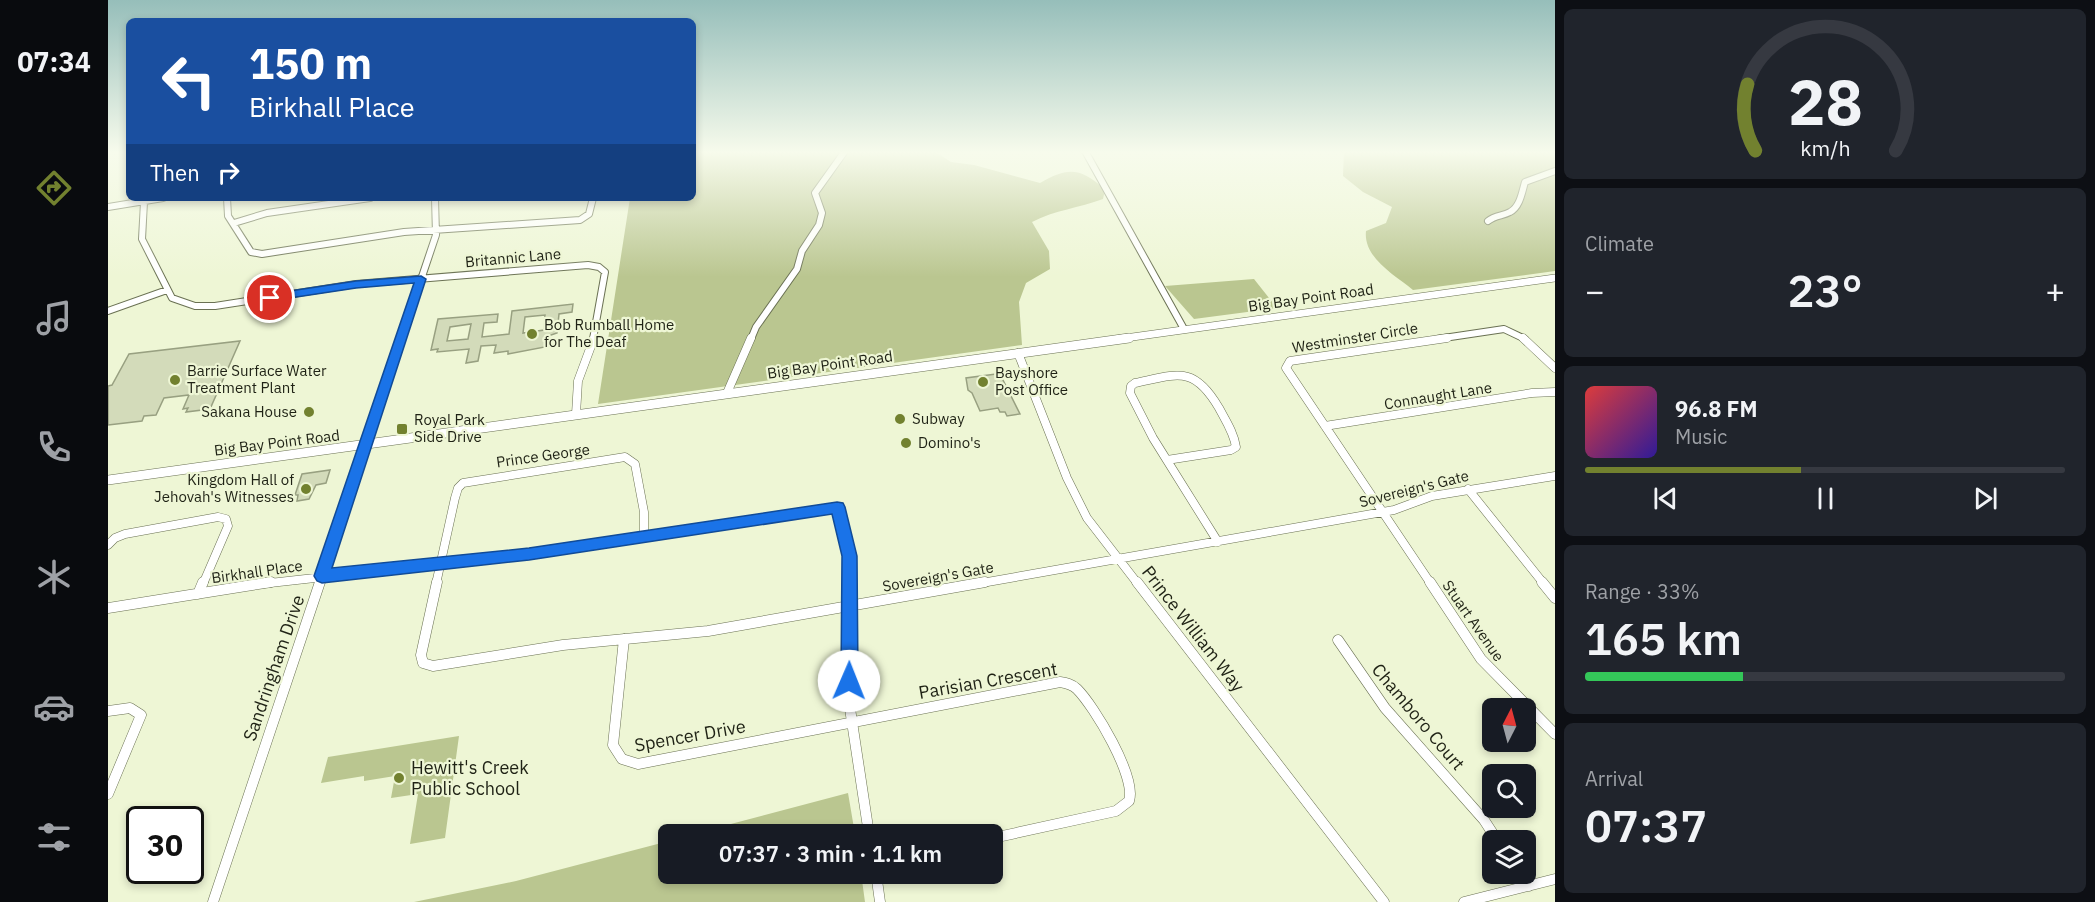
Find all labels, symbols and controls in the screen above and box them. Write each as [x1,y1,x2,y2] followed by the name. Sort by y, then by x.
[249,36,372,91] text: 150 m
[150,42,228,120] icon: left
[17,44,91,79] text: 07:34
[1788,61,1862,142] text: 28
[249,89,415,124] text: Birkhall Place
[1800,134,1850,162] text: km/h
[212,156,245,189] icon: right
[150,158,200,187] text: Then
[33,167,75,209] icon: directions
[1585,230,1654,257] text: Climate
[464,244,562,271] street label: Britannic Lane
[1787,261,1863,319] text: 23°
[1585,269,1605,312] text: −
[2045,269,2065,312] text: +
[244,272,295,323] pin
[1247,279,1375,316] street label: Big Bay Point Road
[253,281,286,314] icon: arrive
[33,297,75,339] icon: music
[544,315,674,351] place label: Bob Rumball Home for The Deaf
[1291,318,1419,357] street label: Westminster Circle
[525,327,539,341] marker: Bob Rumball Home for The Deaf
[766,346,894,383] street label: Big Bay Point Road
[187,361,327,397] place label: Barrie Surface Water Treatment Plant
[995,363,1068,399] place label: Bayshore Post Office
[168,373,182,387] marker: Barrie Surface Water Treatment Plant
[976,375,990,389] marker: Bayshore Post Office
[1383,378,1493,413] street label: Connaught Lane
[1675,394,1758,423] text: 96.8 FM
[201,402,297,421] place label: Sakana House
[302,405,316,419] marker: Sakana House
[912,409,965,428] place label: Subway
[414,410,485,446] place label: Royal Park Side Drive
[893,412,907,426] marker: Subway
[395,422,409,436] marker: Royal Park Side Drive
[1675,423,1727,450] text: Music
[213,425,341,460] street label: Big Bay Point Road
[33,426,75,468] icon: phone
[918,433,981,452] place label: Domino's
[899,436,913,450] marker: Domino's
[495,440,591,471] street label: Prince George
[1357,466,1471,511] street label: Sovereign's Gate
[154,470,294,506] place label: Kingdom Hall of Jehovah's Witnesses
[299,482,313,496] marker: Kingdom Hall of Jehovah's Witnesses
[1649,482,1682,515] icon: previous
[1809,482,1842,515] icon: pause
[1969,482,2002,515] icon: next
[33,556,75,598] icon: climate
[210,556,304,587] street label: Birkhall Place
[881,557,995,596] street label: Sovereign's Gate
[1137,561,1250,696] street label: Prince William Way
[1438,576,1508,665] street label: Stuart Avenue
[1585,578,1700,605] text: Range · 33%
[238,592,309,744] street label: Sandringham Drive
[1585,609,1742,667] text: 165 km
[817,649,881,713] position arrow
[917,657,1059,704] street label: Parisian Crescent
[1367,659,1470,775] street label: Chamboro Court
[33,686,75,728] icon: car
[1482,698,1536,752] north arrow
[1482,698,1536,884] map controls
[633,714,747,757] street label: Spencer Drive
[411,756,529,800] place label: Hewitt's Creek Public School
[1482,764,1536,818] button: search
[1585,765,1643,792] text: Arrival
[392,771,406,785] marker: Hewitt's Creek Public School
[1585,796,1707,854] text: 07:37
[126,806,204,884] speed limit sign: 30
[33,816,75,858] icon: filters
[1482,830,1536,884] button: layers
[719,839,942,868] text: 07:37 · 3 min · 1.1 km

